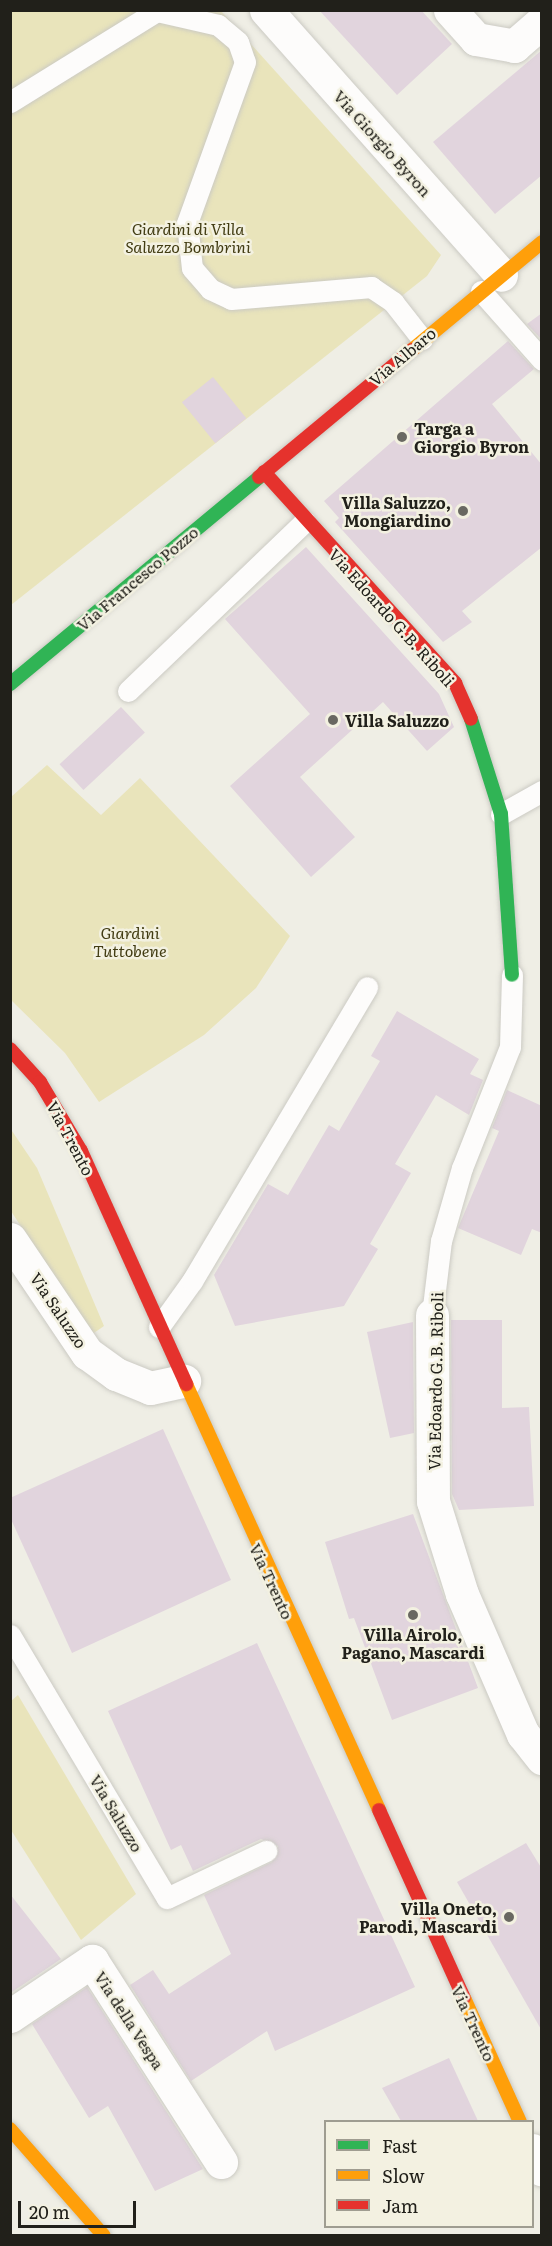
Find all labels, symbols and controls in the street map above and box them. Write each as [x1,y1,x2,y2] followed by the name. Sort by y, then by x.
[330,86,436,200] street label: Via Giorgio Byron
[125,218,251,256] park label: Giardini di Villa Saluzzo Bombrini
[365,323,439,389] street label: Via Albaro
[414,418,529,456] place label: Targa a Giorgio Byron
[395,430,409,444] marker: Targa a Giorgio Byron
[342,492,451,530] place label: Villa Saluzzo, Mongiardino
[456,504,470,518] marker: Villa Saluzzo, Mongiardino
[72,522,202,634] street label: Via Francesco Pozzo
[325,544,459,690] street label: Via Edoardo G.B. Riboli
[345,710,449,730] place label: Villa Saluzzo
[326,713,340,727] marker: Villa Saluzzo
[93,922,167,960] park label: Giardini Tuttobene
[43,1097,99,1179] street label: Via Trento
[27,1269,91,1351] street label: Via Saluzzo
[424,1292,446,1470] street label: Via Edoardo G.B. Riboli
[246,1540,298,1622] street label: Via Trento
[406,1608,420,1622] marker: Villa Airolo, Pagano, Mascardi
[341,1624,485,1662] place label: Villa Airolo, Pagano, Mascardi
[86,1771,148,1855] street label: Via Saluzzo
[359,1898,497,1936] place label: Villa Oneto, Parodi, Mascardi
[502,1910,516,1924] marker: Villa Oneto, Parodi, Mascardi
[91,1967,169,2073] street label: Via della Vespa
[448,1982,500,2064] street label: Via Trento
[324,2120,534,2228] legend
[382,2132,417,2159] text: Fast
[382,2162,424,2189] text: Slow
[21,2189,140,2227] scale bar
[382,2192,418,2219] text: Jam
[29,2198,70,2225] text: 20 m

